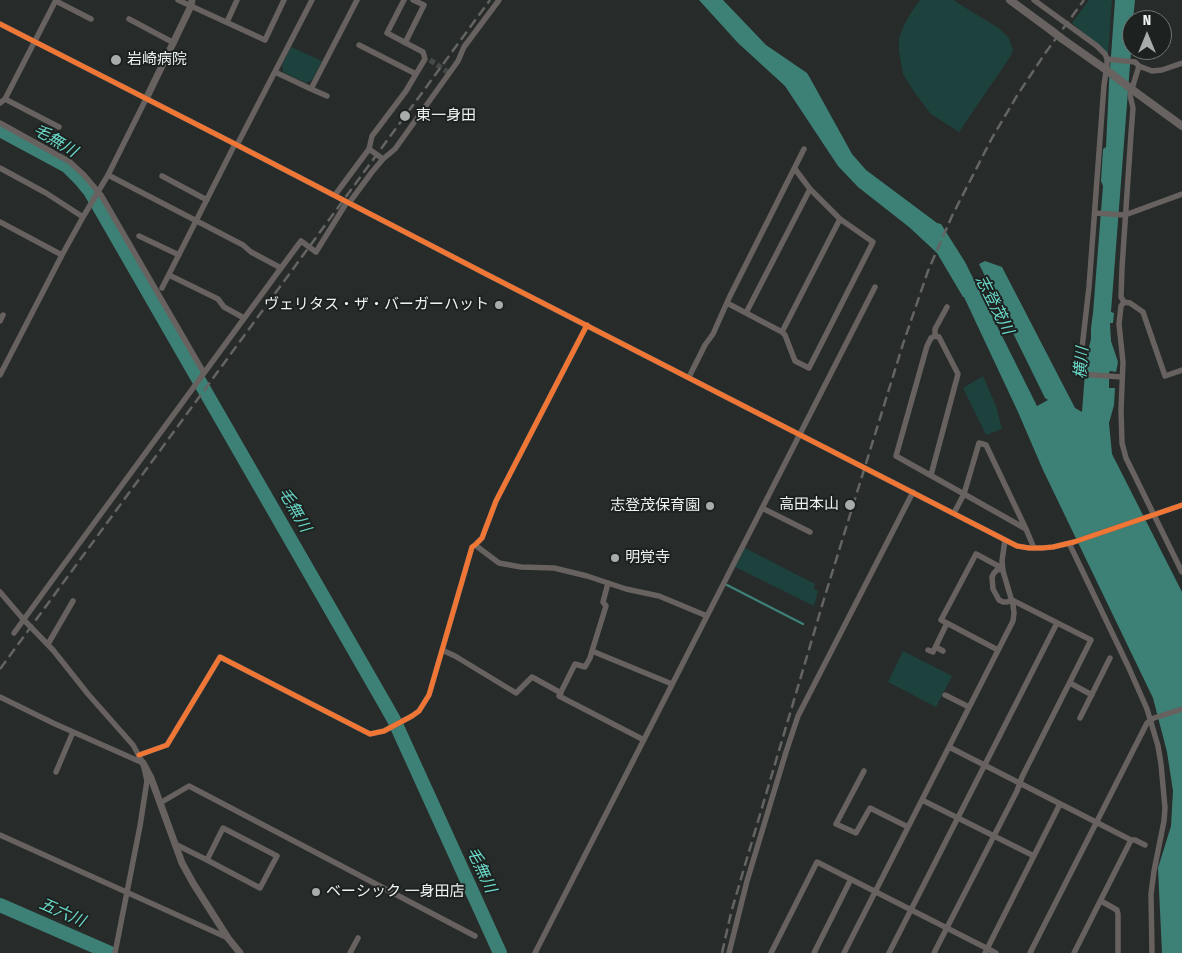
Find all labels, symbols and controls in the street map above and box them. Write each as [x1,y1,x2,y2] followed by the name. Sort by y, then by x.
[1122,10,1172,60] north arrow
[1143,12,1151,29] text: N
[127,51,187,69] place label: 岩崎病院
[109,53,123,67] marker: 岩崎病院
[416,107,476,125] place label: 東一身田
[398,109,412,123] marker: 東一身田
[29,120,81,162] water label: 毛無川
[971,272,1017,338] water label: 志登茂川
[264,296,489,314] place label: ヴェリタス・ザ・バーガーハット
[493,299,505,311] marker: ヴェリタス・ザ・バーガーハット
[1071,346,1093,380] water label: 横川
[274,484,314,536] water label: 毛無川
[779,496,839,514] place label: 高田本山
[610,497,700,515] place label: 志登茂保育園
[843,498,857,512] marker: 高田本山
[704,500,716,512] marker: 志登茂保育園
[625,549,670,567] place label: 明覚寺
[609,552,621,564] marker: 明覚寺
[462,844,500,896] water label: 毛無川
[326,883,465,901] place label: ベーシック 一身田店
[310,886,322,898] marker: ベーシック 一身田店
[36,894,88,932] water label: 五六川

